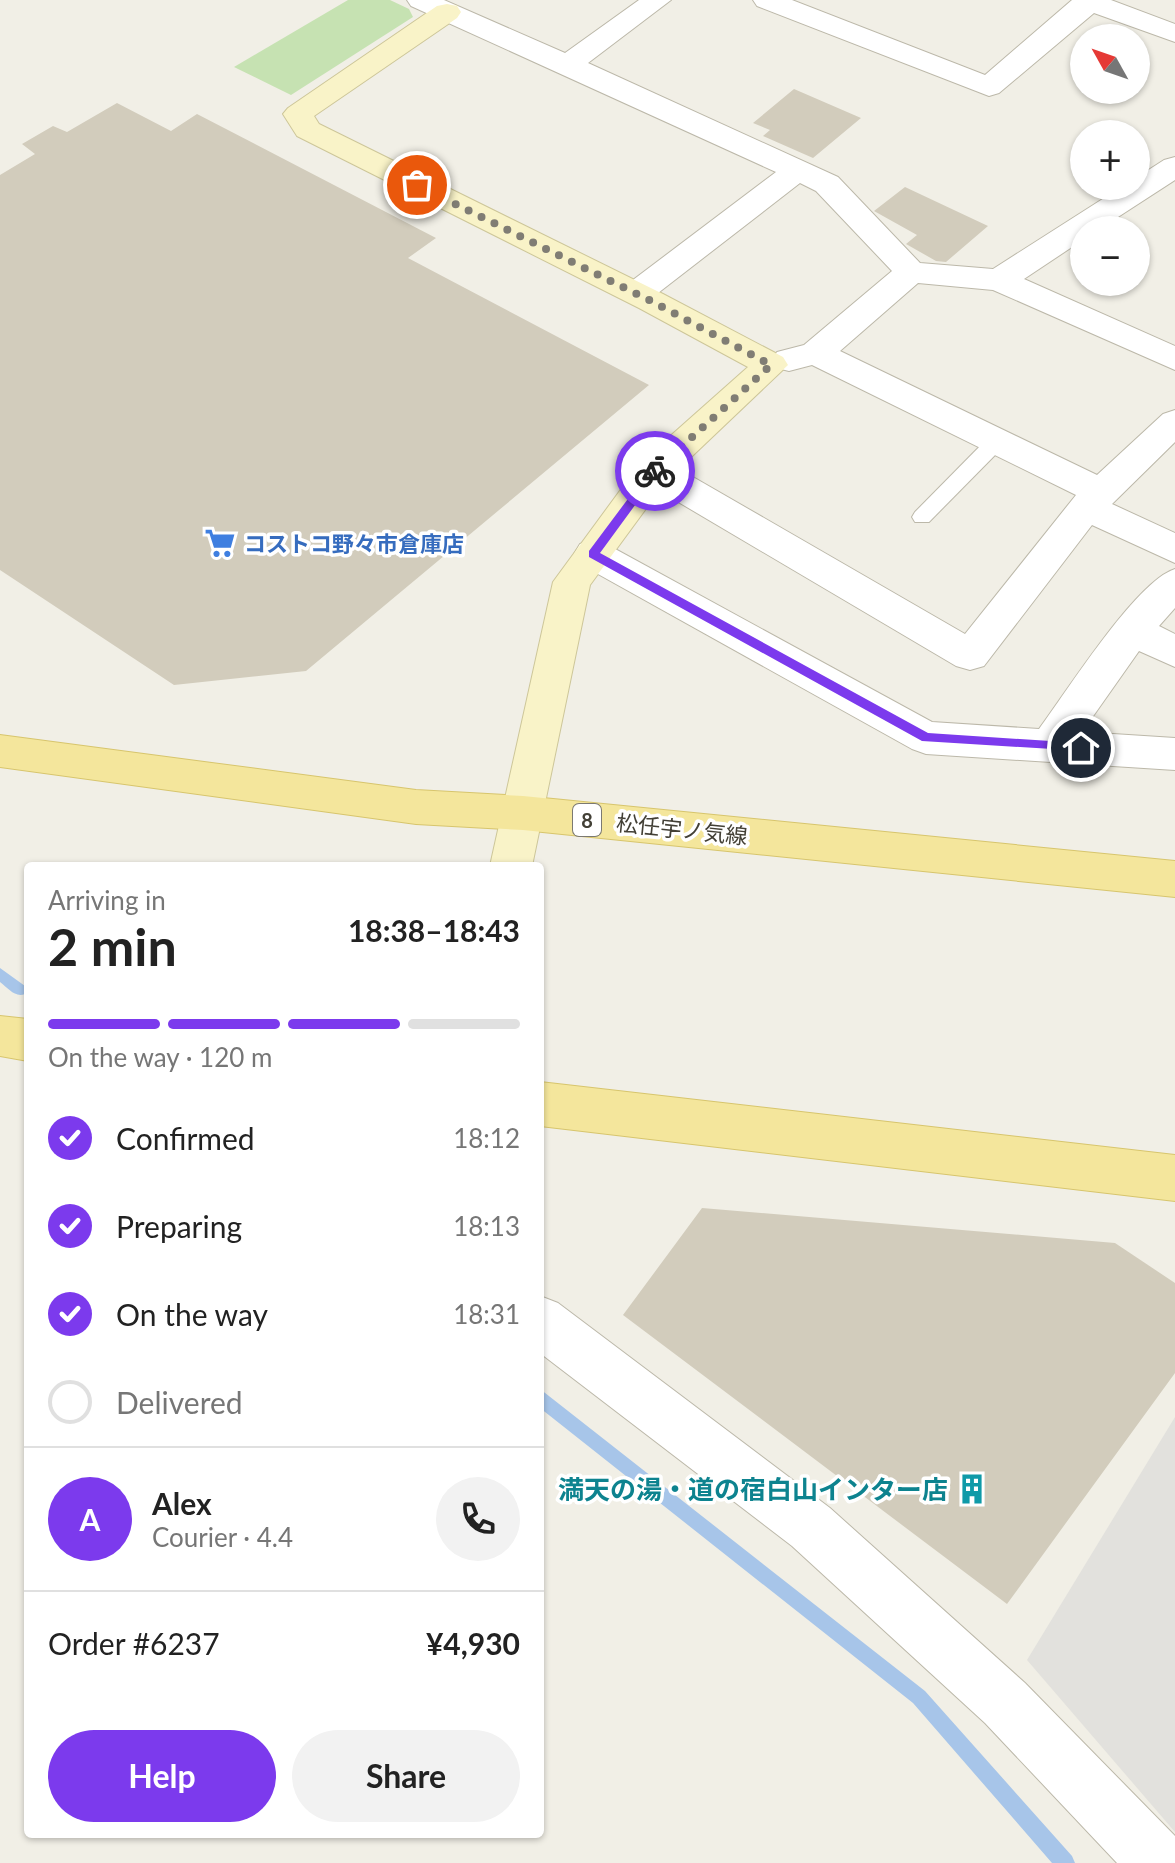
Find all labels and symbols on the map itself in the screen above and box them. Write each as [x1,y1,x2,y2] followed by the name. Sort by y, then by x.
[1070,24,1150,104] north arrow
[383,151,451,219] pin
[615,431,695,511] courier
[203,526,237,560] supermarket icon: コストコ野々市倉庫店
[244,530,464,557] place label: コストコ野々市倉庫店
[1047,714,1115,782] pin
[573,804,601,836] road number: 8
[615,809,749,849] street label: 松任宇ノ気線
[955,1472,989,1506] building icon: 満天の湯・道の宿白山インター店
[558,1473,948,1505] place label: 満天の湯・道の宿白山インター店

